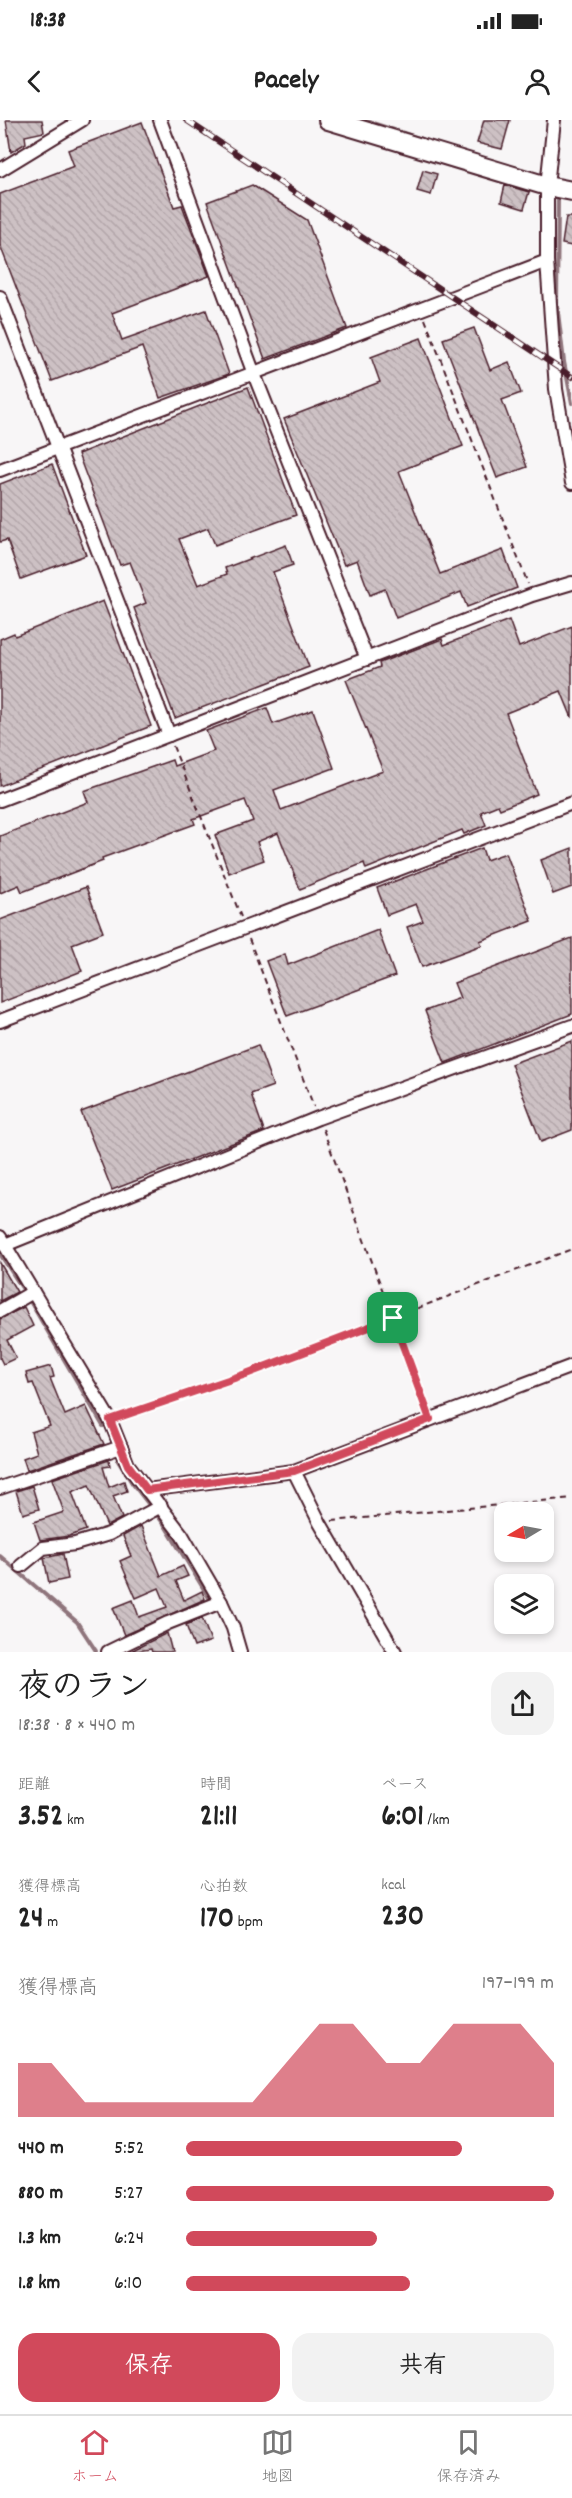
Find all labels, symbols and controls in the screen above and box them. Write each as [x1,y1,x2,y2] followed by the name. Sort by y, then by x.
[30,6,66,37] text: 18:38
[253,62,319,101] text: Pacely
[18,65,51,98] icon: back
[521,65,554,98] icon: person
[367,1292,418,1343] pin
[376,1301,409,1334] icon: arrive
[494,1502,554,1562] north arrow
[494,1502,554,1634] map controls
[494,1574,554,1634] button: layers
[18,1666,150,1713] text: 夜のラン
[491,1672,554,1735] button: share
[18,1712,135,1740] text: 18:38 · 8 × 440 m
[18,1774,50,1797] text: 距離
[200,1774,232,1797] text: 時間
[381,1774,428,1797] text: ペース
[18,1797,63,1840] text: 3.52
[200,1797,237,1840] text: 21:11
[381,1797,424,1840] text: 6:01
[63,1809,85,1832] text: km
[424,1809,450,1832] text: /km
[381,1874,406,1897] text: kcal
[18,1876,82,1899] text: 獲得標高
[200,1876,248,1899] text: 心拍数
[381,1897,424,1940] text: 230
[18,1899,44,1942] text: 24
[200,1899,234,1942] text: 170
[44,1911,58,1934] text: m
[234,1911,263,1934] text: bpm
[482,1970,554,1998] text: 197–199 m
[18,1975,98,2003] text: 獲得標高
[18,2135,64,2163] text: 440 m
[114,2135,145,2163] text: 5:52
[18,2180,63,2208] text: 880 m
[114,2180,143,2208] text: 5:27
[18,2225,61,2253] text: 1.3 km
[114,2225,144,2253] text: 6:24
[18,2270,60,2298] text: 1.8 km
[114,2270,142,2298] text: 6:10
[18,2333,280,2402] button: 保存
[292,2333,554,2402] button: 共有
[71,2426,119,2489] tab: ホーム
[261,2426,294,2489] tab: 地図
[437,2426,501,2489] tab: 保存済み

